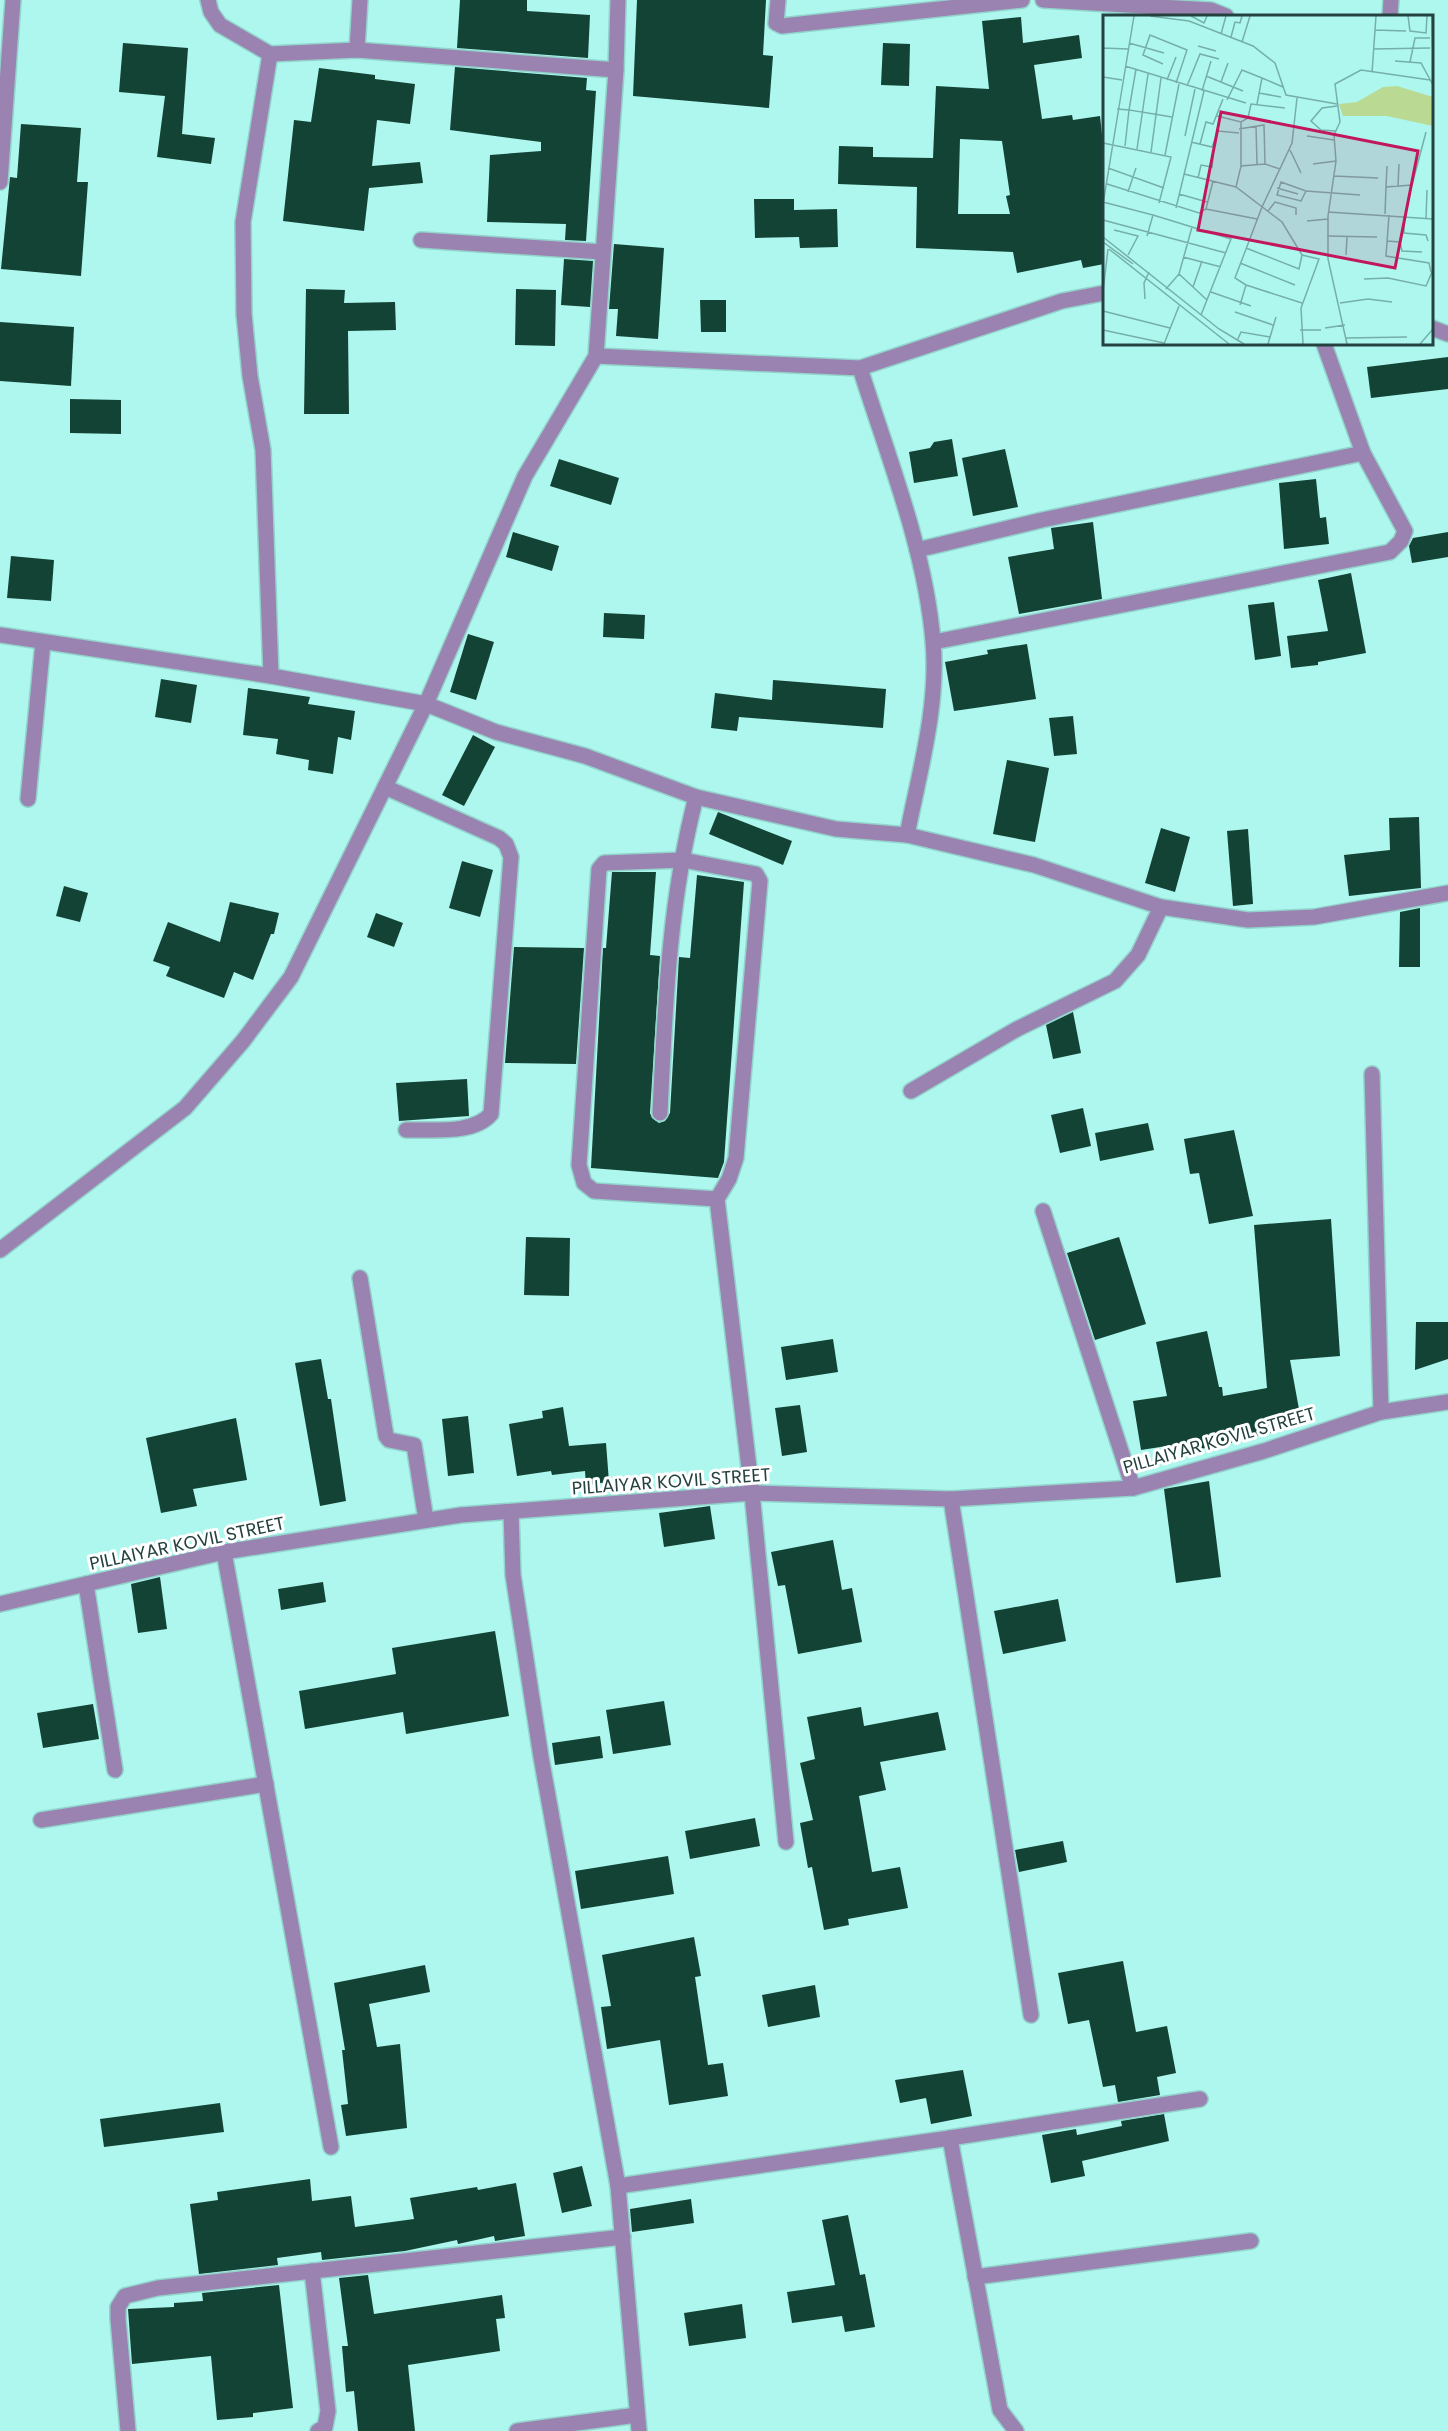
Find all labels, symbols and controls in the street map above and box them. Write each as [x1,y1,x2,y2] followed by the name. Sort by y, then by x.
[1103,15,1433,345] inset map
[1120,1400,1318,1479] street label: PILLAIYAR KOVIL STREET
[571,1462,771,1500] street label: PILLAIYAR KOVIL STREET
[87,1510,287,1576] street label: PILLAIYAR KOVIL STREET

